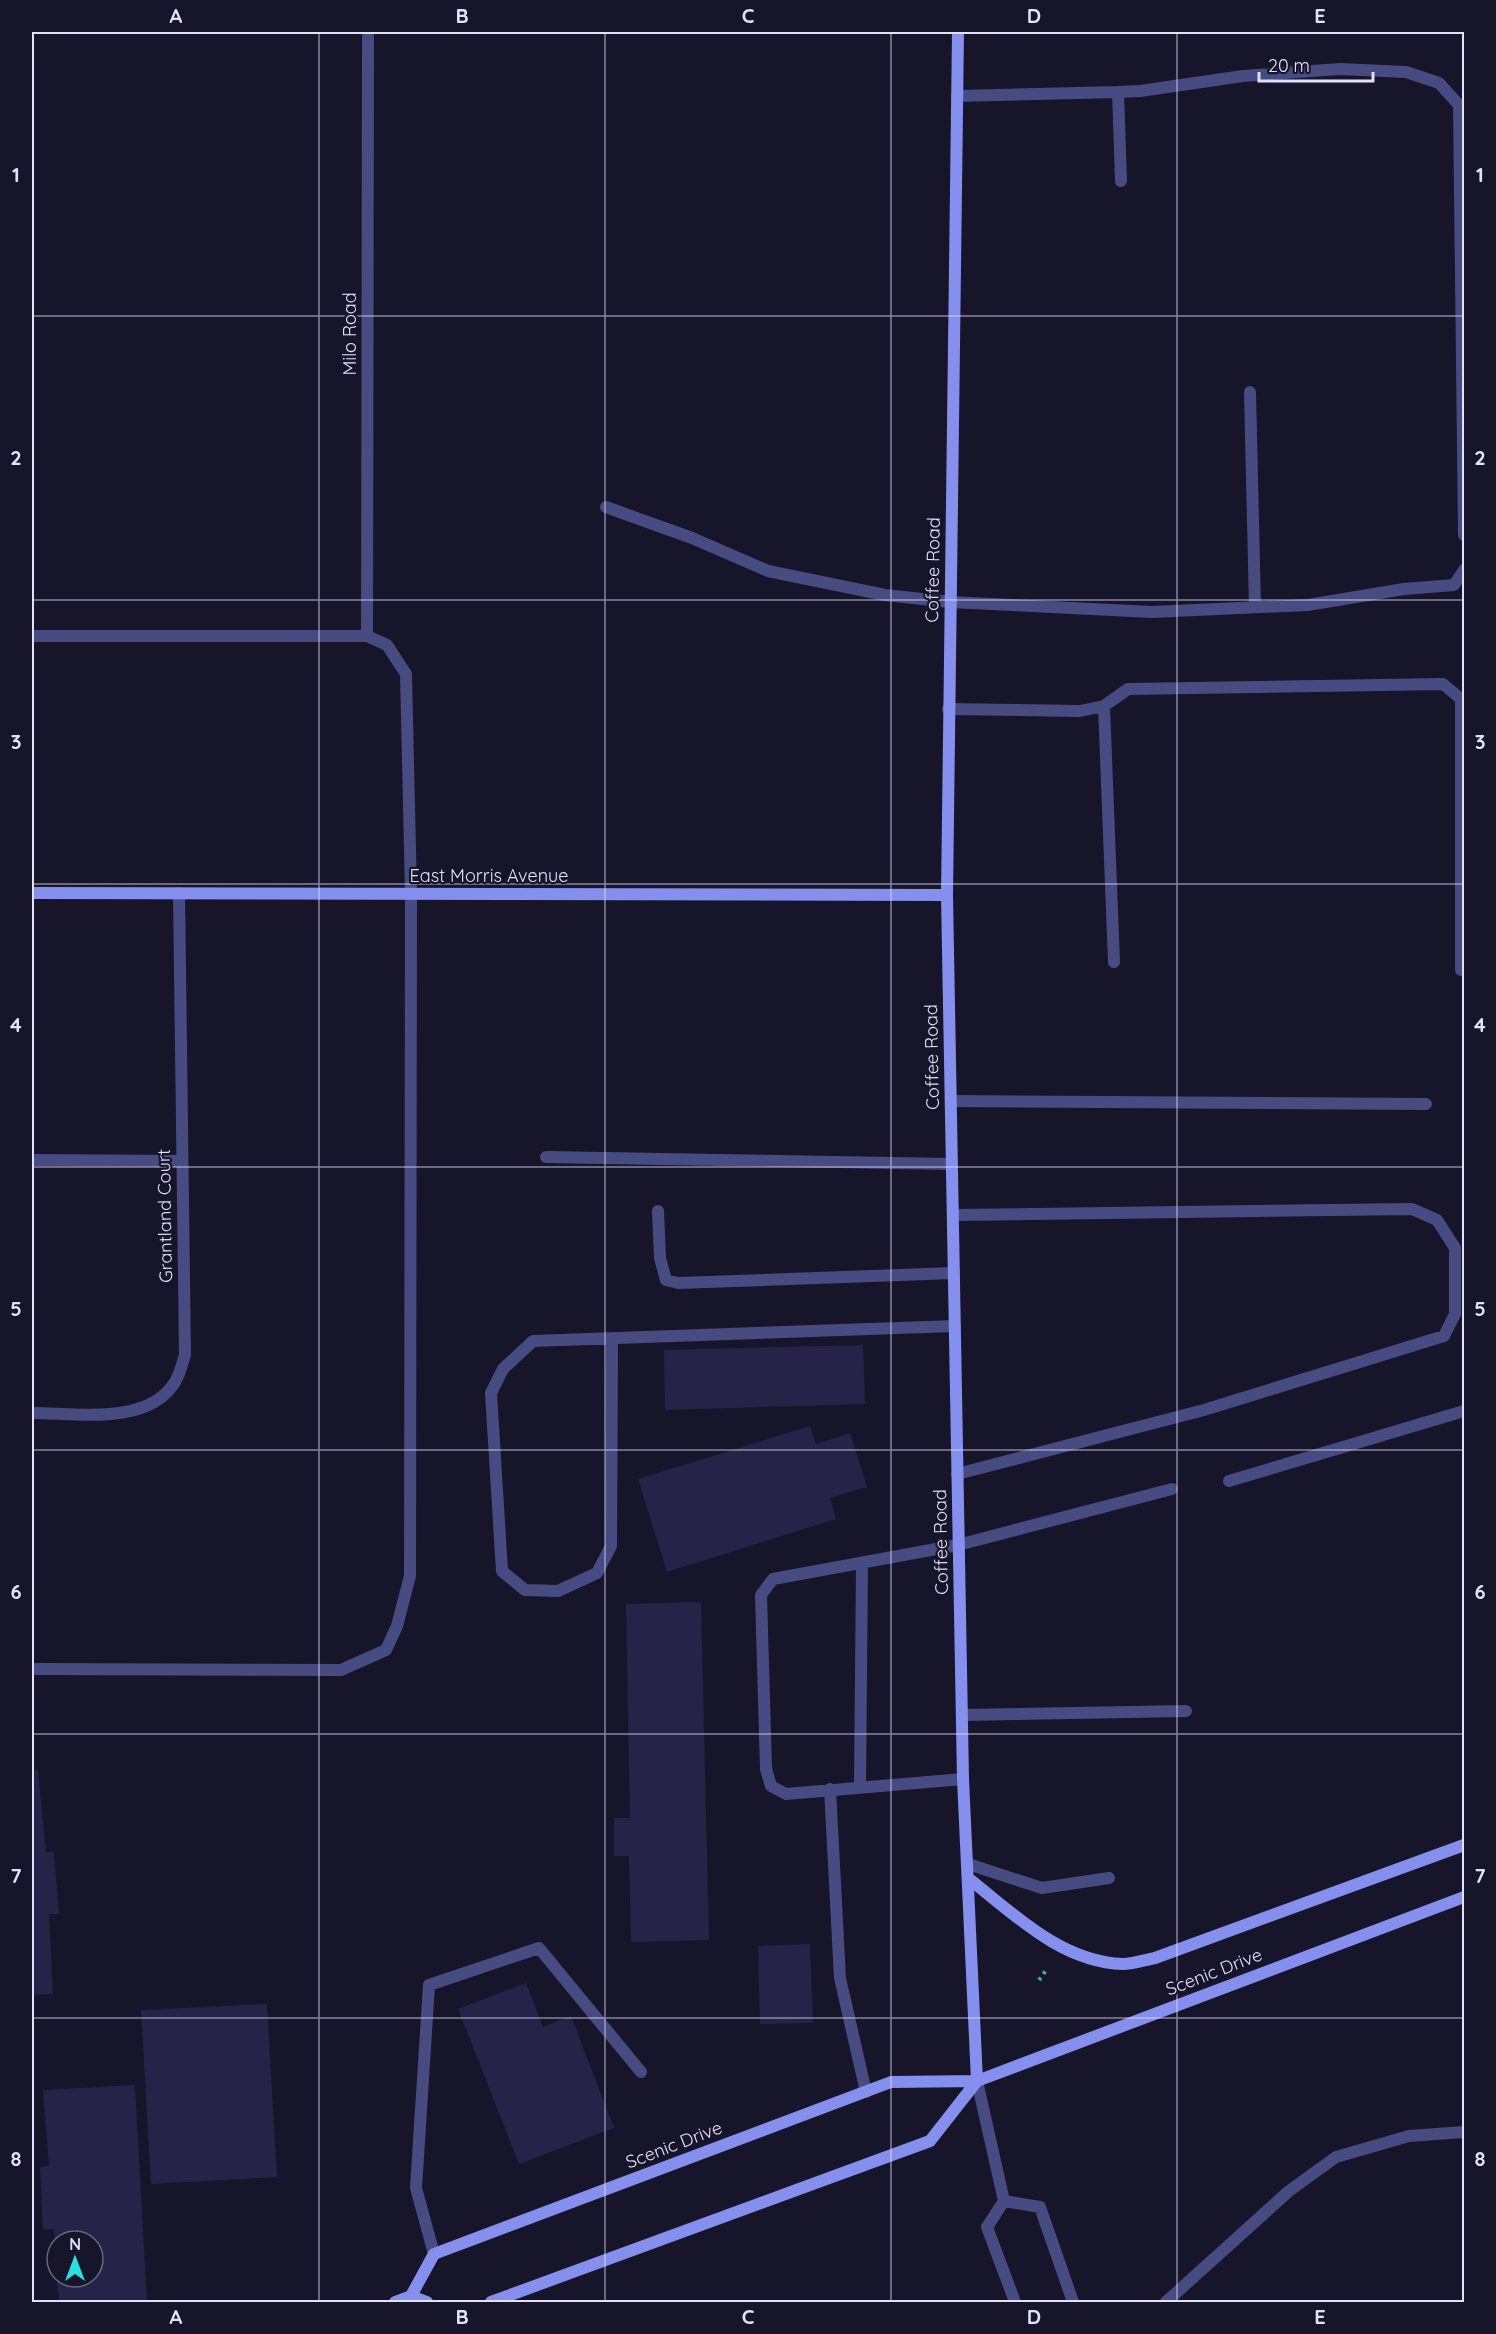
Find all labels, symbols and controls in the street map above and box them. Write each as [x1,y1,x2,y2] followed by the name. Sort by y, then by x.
[170,3,183,28] text: A
[455,3,469,28] text: B
[742,3,755,28] text: C
[1027,3,1041,28] text: D
[1314,3,1326,28] text: E
[1259,45,1373,83] scale bar
[1268,54,1310,77] text: 20 m
[12,162,20,187] text: 1
[1476,162,1484,187] text: 1
[338,292,361,376] street label: Milo Road
[10,445,22,470] text: 2
[1474,445,1486,470] text: 2
[920,517,945,623] street label: Coffee Road
[11,729,21,754] text: 3
[1475,729,1485,754] text: 3
[410,864,568,887] street label: East Morris Avenue
[919,1004,944,1110] street label: Coffee Road
[10,1012,22,1037] text: 4
[1474,1012,1486,1037] text: 4
[152,1149,177,1283] street label: Grantland Court
[10,1296,22,1321] text: 5
[1474,1296,1486,1321] text: 5
[928,1489,953,1595] street label: Coffee Road
[10,1579,22,1604] text: 6
[1474,1579,1486,1604] text: 6
[11,1863,22,1888] text: 7
[1475,1863,1486,1888] text: 7
[1162,1943,1265,2000] street label: Scenic Drive
[622,2116,725,2173] street label: Scenic Drive
[11,2146,22,2171] text: 8
[1475,2146,1486,2171] text: 8
[45,2229,105,2289] north arrow
[69,2234,81,2254] text: N
[170,2304,183,2329] text: A
[455,2304,469,2329] text: B
[742,2304,755,2329] text: C
[1027,2304,1041,2329] text: D
[1314,2304,1326,2329] text: E

